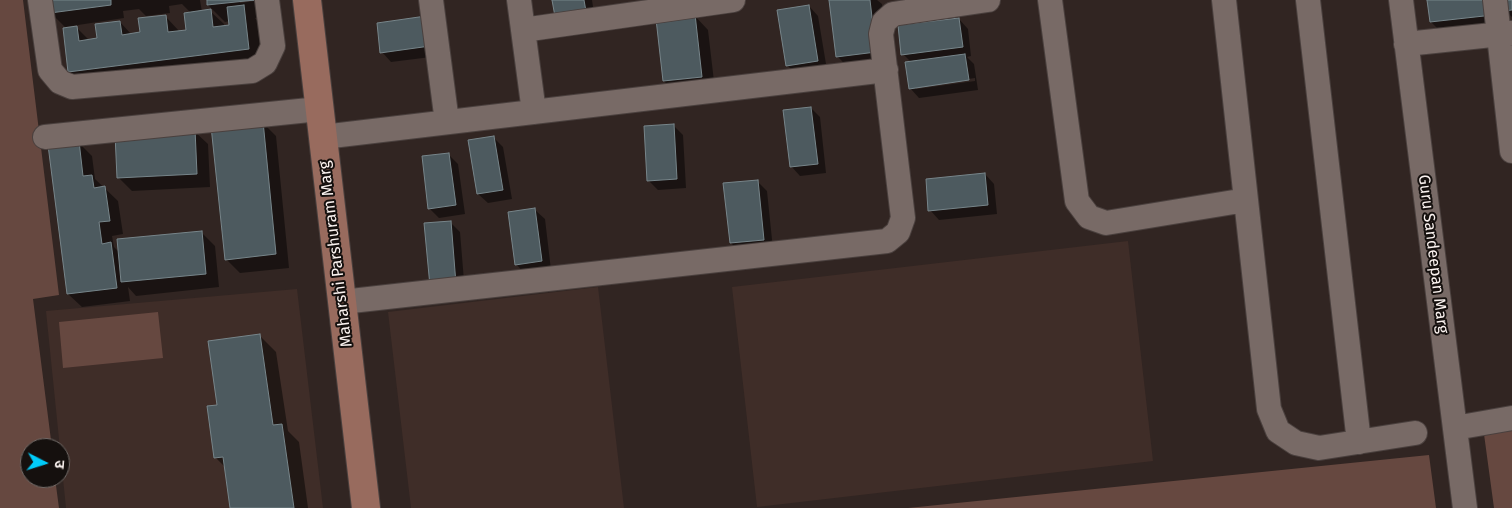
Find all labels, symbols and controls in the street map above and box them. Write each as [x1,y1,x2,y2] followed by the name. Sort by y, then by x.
[315,160,357,348] street label: Maharshi Parshuram Marg
[1414,173,1452,335] street label: Guru Sandeepan Marg
[20,438,70,488] north arrow
[51,459,68,469] text: उ

